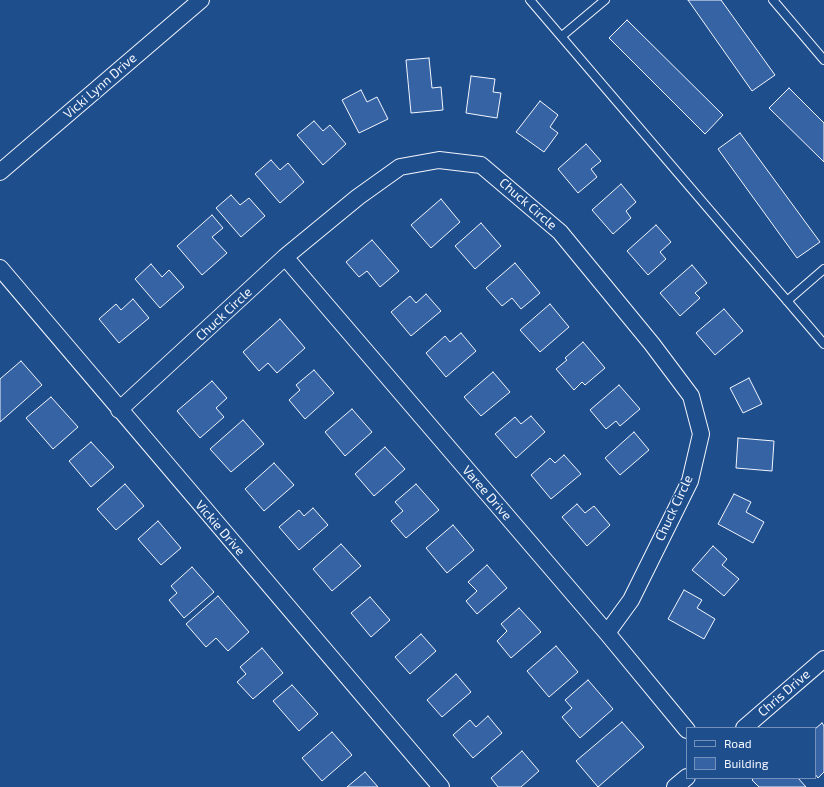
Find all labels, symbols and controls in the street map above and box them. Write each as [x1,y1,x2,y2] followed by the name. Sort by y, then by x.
[60,50,140,122] street label: Vicki Lynn Drive
[496,175,560,233] street label: Chuck Circle
[193,284,255,344] street label: Chuck Circle
[459,462,515,524] street label: Varee Drive
[652,472,696,544] street label: Chuck Circle
[192,497,248,559] street label: Vickie Drive
[755,666,813,720] street label: Chris Drive
[686,727,816,779] legend
[724,736,752,750] text: Road
[724,756,768,770] text: Building

